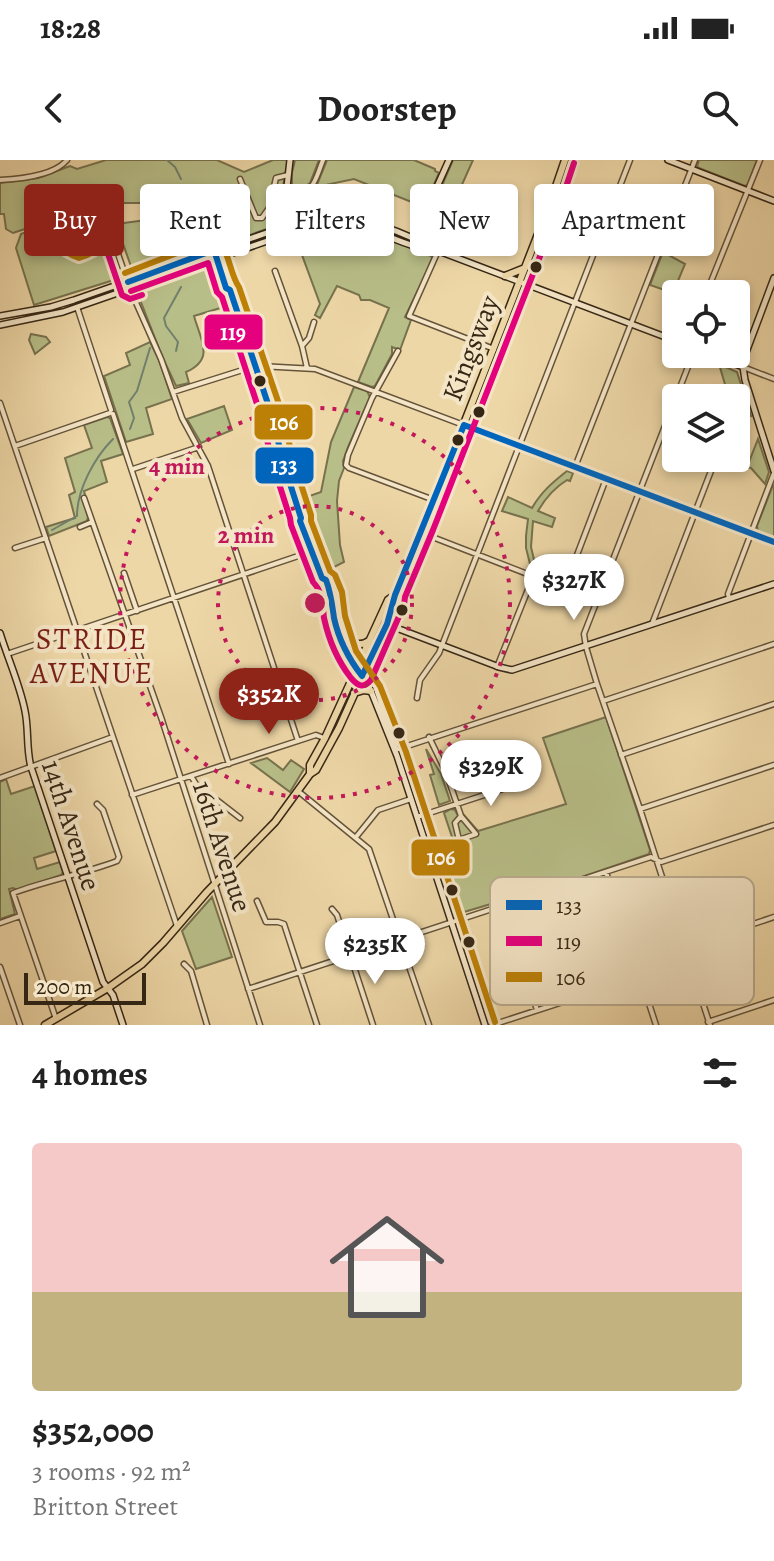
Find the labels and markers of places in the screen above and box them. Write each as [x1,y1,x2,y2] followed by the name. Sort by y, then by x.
[528,259,544,275] unlabelled marker
[252,373,268,389] unlabelled marker
[471,404,487,420] unlabelled marker
[450,432,466,448] unlabelled marker
[518,554,630,622] pin: $327K
[301,589,329,617] centre of rings
[394,602,410,618] unlabelled marker
[213,668,325,736] pin: $352K
[391,725,407,741] unlabelled marker
[435,740,547,808] pin: $329K
[444,882,460,898] unlabelled marker
[319,918,431,986] pin: $235K
[461,934,477,950] unlabelled marker

